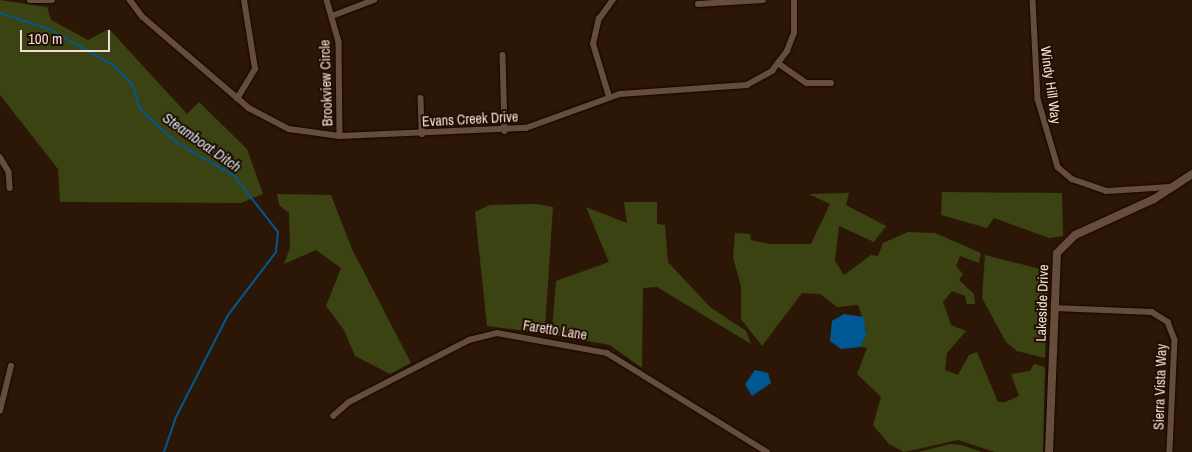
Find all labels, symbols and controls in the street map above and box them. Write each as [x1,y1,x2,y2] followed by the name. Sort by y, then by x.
[22,20,112,52] scale bar
[28,28,62,49] text: 100 m
[316,39,336,127] street label: Brookview Circle
[1037,45,1065,125] street label: Windy Hill Way
[159,108,245,176] water label: Steamboat Ditch
[421,108,519,130] street label: Evans Creek Drive
[1032,264,1052,342] street label: Lakeside Drive
[522,317,588,343] street label: Faretto Lane
[1150,344,1170,430] street label: Sierra Vista Way

